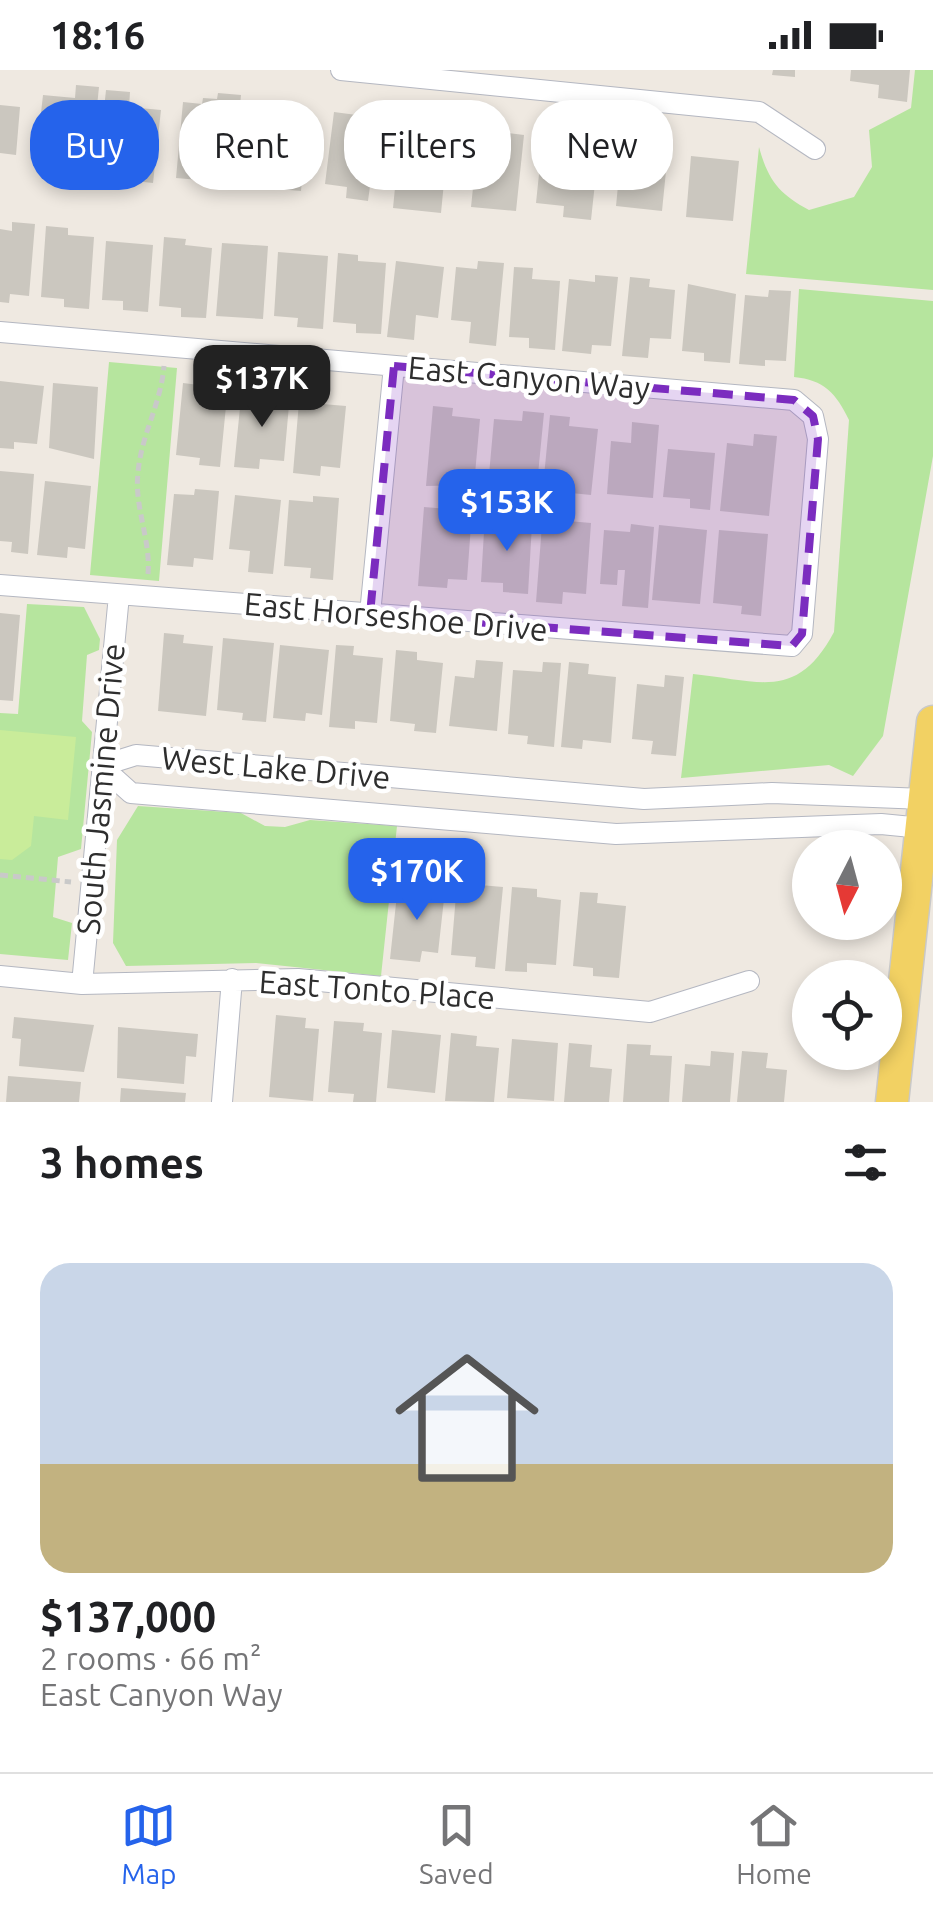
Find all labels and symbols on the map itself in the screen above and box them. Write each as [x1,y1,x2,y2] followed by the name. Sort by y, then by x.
[192,345,332,430] pin: $137K
[407,348,651,406] street label: East Canyon Way
[437,469,577,554] pin: $153K
[243,585,549,647] street label: East Horseshoe Drive
[69,642,131,936] street label: South Jasmine Drive
[160,739,392,795] street label: West Lake Drive
[792,830,902,940] north arrow
[347,838,487,923] pin: $170K
[258,963,496,1015] street label: East Tonto Place

